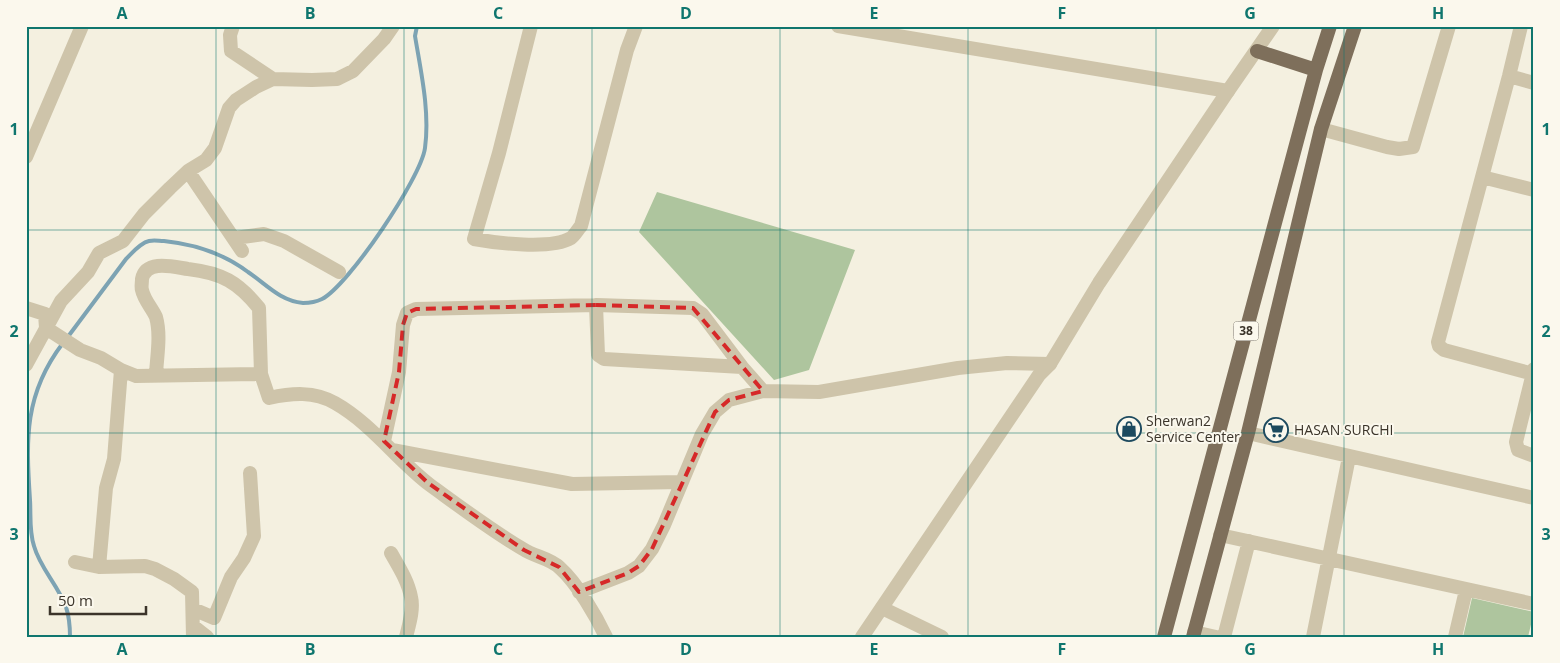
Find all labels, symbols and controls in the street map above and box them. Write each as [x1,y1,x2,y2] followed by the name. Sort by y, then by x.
[116,2,128,24] text: A
[305,2,315,24] text: B
[493,2,503,24] text: C
[680,2,692,24] text: D
[870,2,879,24] text: E
[1058,2,1066,24] text: F
[1244,2,1256,24] text: G
[1432,2,1444,24] text: H
[9,118,19,140] text: 1
[1541,118,1551,140] text: 1
[9,320,19,342] text: 2
[1541,320,1551,342] text: 2
[1234,322,1258,341] road number: 38
[1146,411,1240,446] place label: Sherwan2 Service Center
[1116,416,1142,442] shop icon: Sherwan2 Service Center
[1263,417,1289,443] supermarket icon: HASAN SURCHI
[1294,420,1393,439] place label: HASAN SURCHI
[9,523,19,545] text: 3
[1541,523,1551,545] text: 3
[50,583,146,615] scale bar
[58,590,93,610] text: 50 m
[116,638,128,660] text: A
[305,638,315,660] text: B
[493,638,503,660] text: C
[680,638,692,660] text: D
[870,638,879,660] text: E
[1058,638,1066,660] text: F
[1244,638,1256,660] text: G
[1432,638,1444,660] text: H

